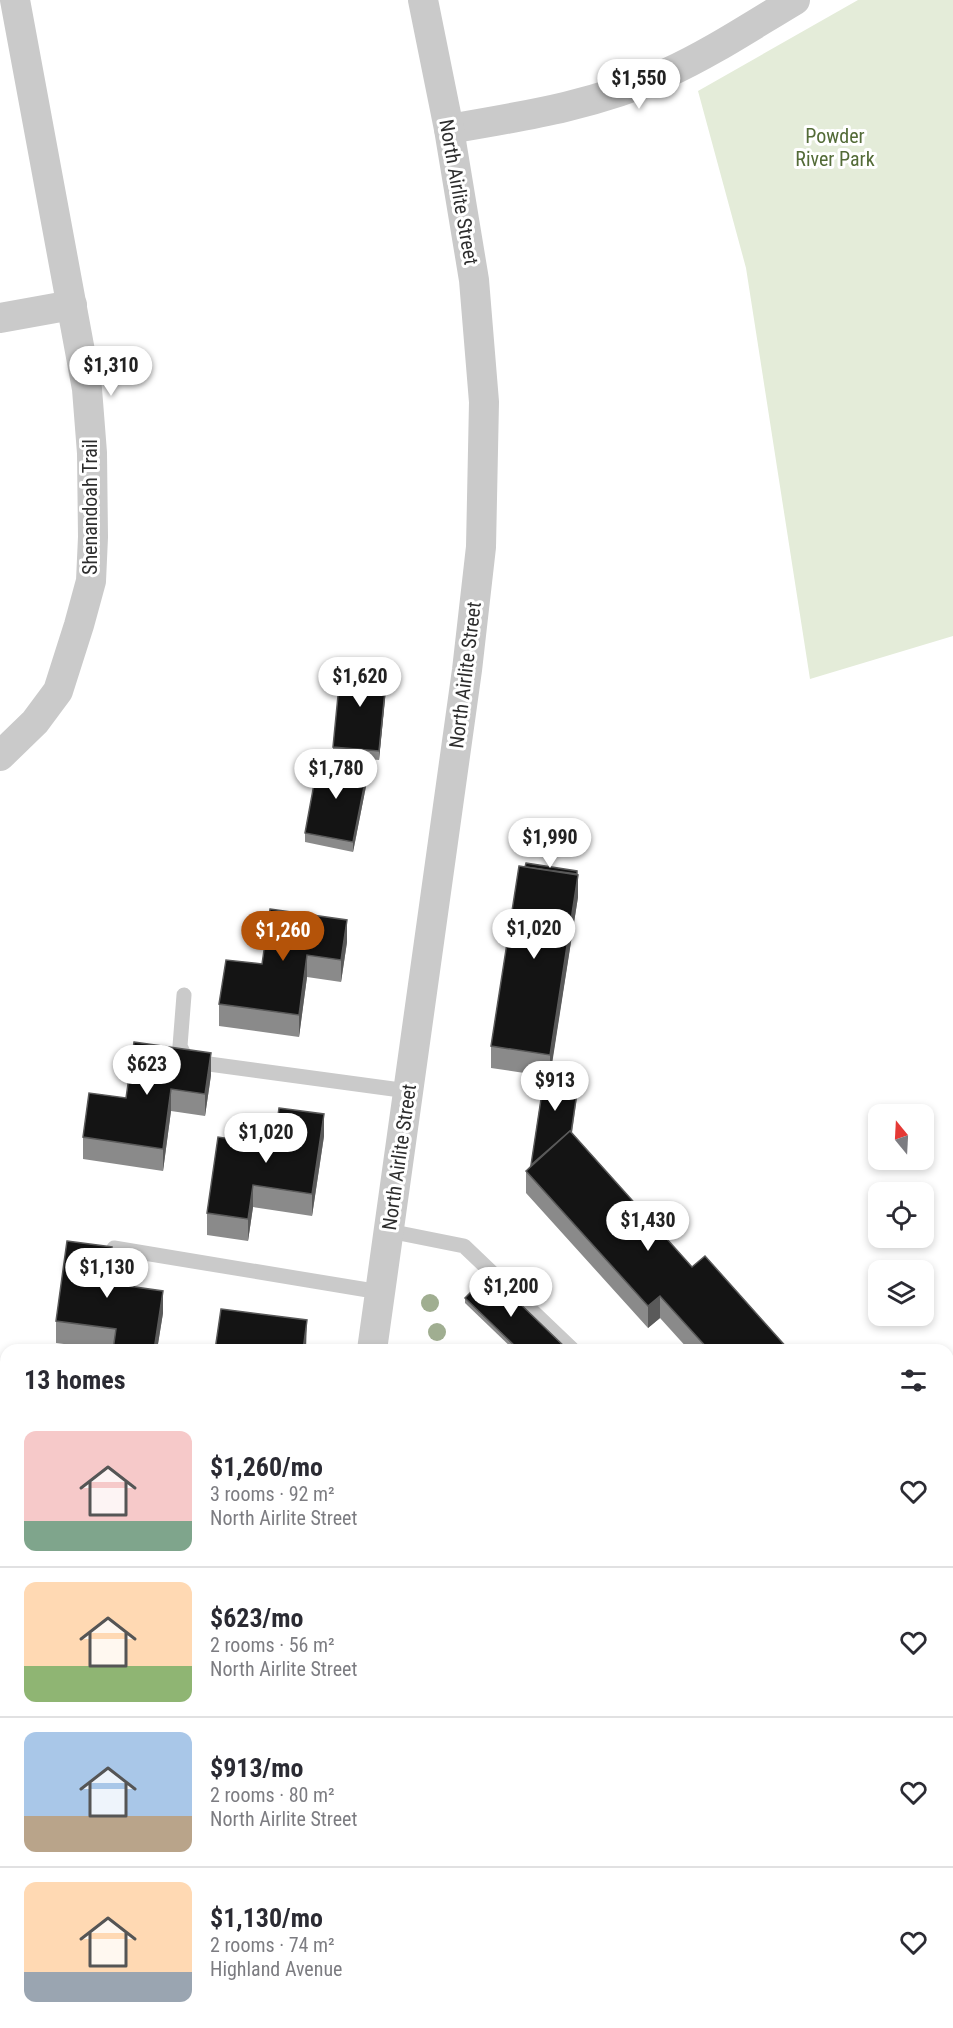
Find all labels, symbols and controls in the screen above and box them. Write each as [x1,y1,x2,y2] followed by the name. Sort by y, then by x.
[590,59,688,110] pin: $1,550
[611,66,667,90] text: $1,550
[434,117,484,267] street label: North Airlite Street
[795,124,875,171] park label: Powder River Park
[62,346,160,397] pin: $1,310
[83,353,139,377] text: $1,310
[78,439,102,575] street label: Shenandoah Trail
[444,600,486,750] street label: North Airlite Street
[311,657,409,708] pin: $1,620
[332,664,388,688] text: $1,620
[287,749,385,800] pin: $1,780
[308,756,364,780] text: $1,780
[501,818,599,869] pin: $1,990
[522,825,578,849] text: $1,990
[485,909,583,960] pin: $1,020
[234,911,332,962] pin: $1,260
[506,916,562,940] text: $1,020
[255,918,311,942] text: $1,260
[111,1045,183,1096] pin: $623
[127,1052,167,1076] text: $623
[519,1061,591,1112] pin: $913
[535,1068,575,1092] text: $913
[377,1082,421,1232] street label: North Airlite Street
[868,1104,934,1170] north arrow
[868,1104,934,1326] map controls
[217,1113,315,1164] pin: $1,020
[238,1120,294,1144] text: $1,020
[868,1182,934,1248] button: locate
[599,1201,697,1252] pin: $1,430
[620,1208,676,1232] text: $1,430
[58,1248,156,1299] pin: $1,130
[79,1255,135,1279] text: $1,130
[868,1260,934,1326] button: layers
[462,1267,560,1318] pin: $1,200
[483,1274,539,1298] text: $1,200
[897,1364,930,1397] icon: filters
[24,1365,126,1395] text: 13 homes
[210,1452,323,1482] text: $1,260/mo
[72,1455,144,1527] icon: home
[897,1475,930,1508] icon: heart
[210,1482,335,1506] text: 3 rooms · 92 m²
[210,1506,357,1530] text: North Airlite Street
[210,1603,303,1633] text: $623/mo
[72,1606,144,1678] icon: home
[897,1626,930,1659] icon: heart
[210,1633,335,1657] text: 2 rooms · 56 m²
[210,1657,357,1681] text: North Airlite Street
[210,1753,303,1783] text: $913/mo
[72,1756,144,1828] icon: home
[897,1776,930,1809] icon: heart
[210,1783,335,1807] text: 2 rooms · 80 m²
[210,1807,357,1831] text: North Airlite Street
[210,1903,323,1933] text: $1,130/mo
[72,1906,144,1978] icon: home
[897,1926,930,1959] icon: heart
[210,1933,335,1957] text: 2 rooms · 74 m²
[210,1957,342,1981] text: Highland Avenue

